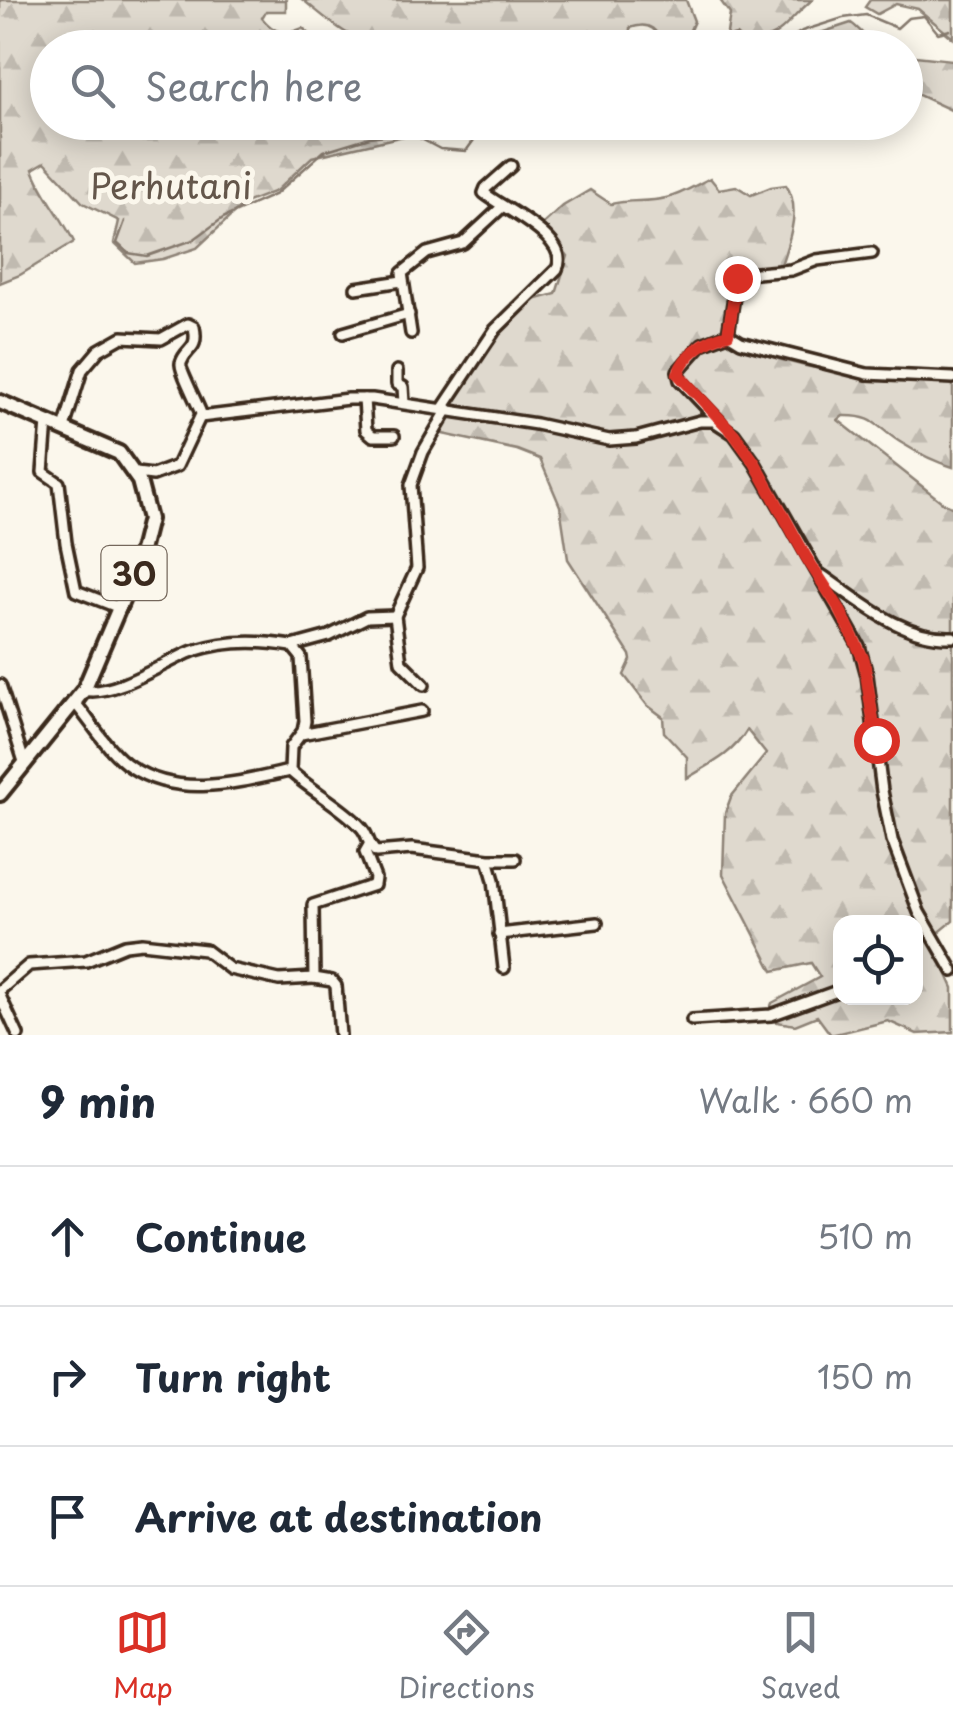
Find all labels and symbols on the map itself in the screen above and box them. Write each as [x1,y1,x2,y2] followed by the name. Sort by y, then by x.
[90,158,252,211] park label: Perhutani
[715,256,761,302] route end
[102,546,166,600] road number: 30
[854,718,900,764] route start

